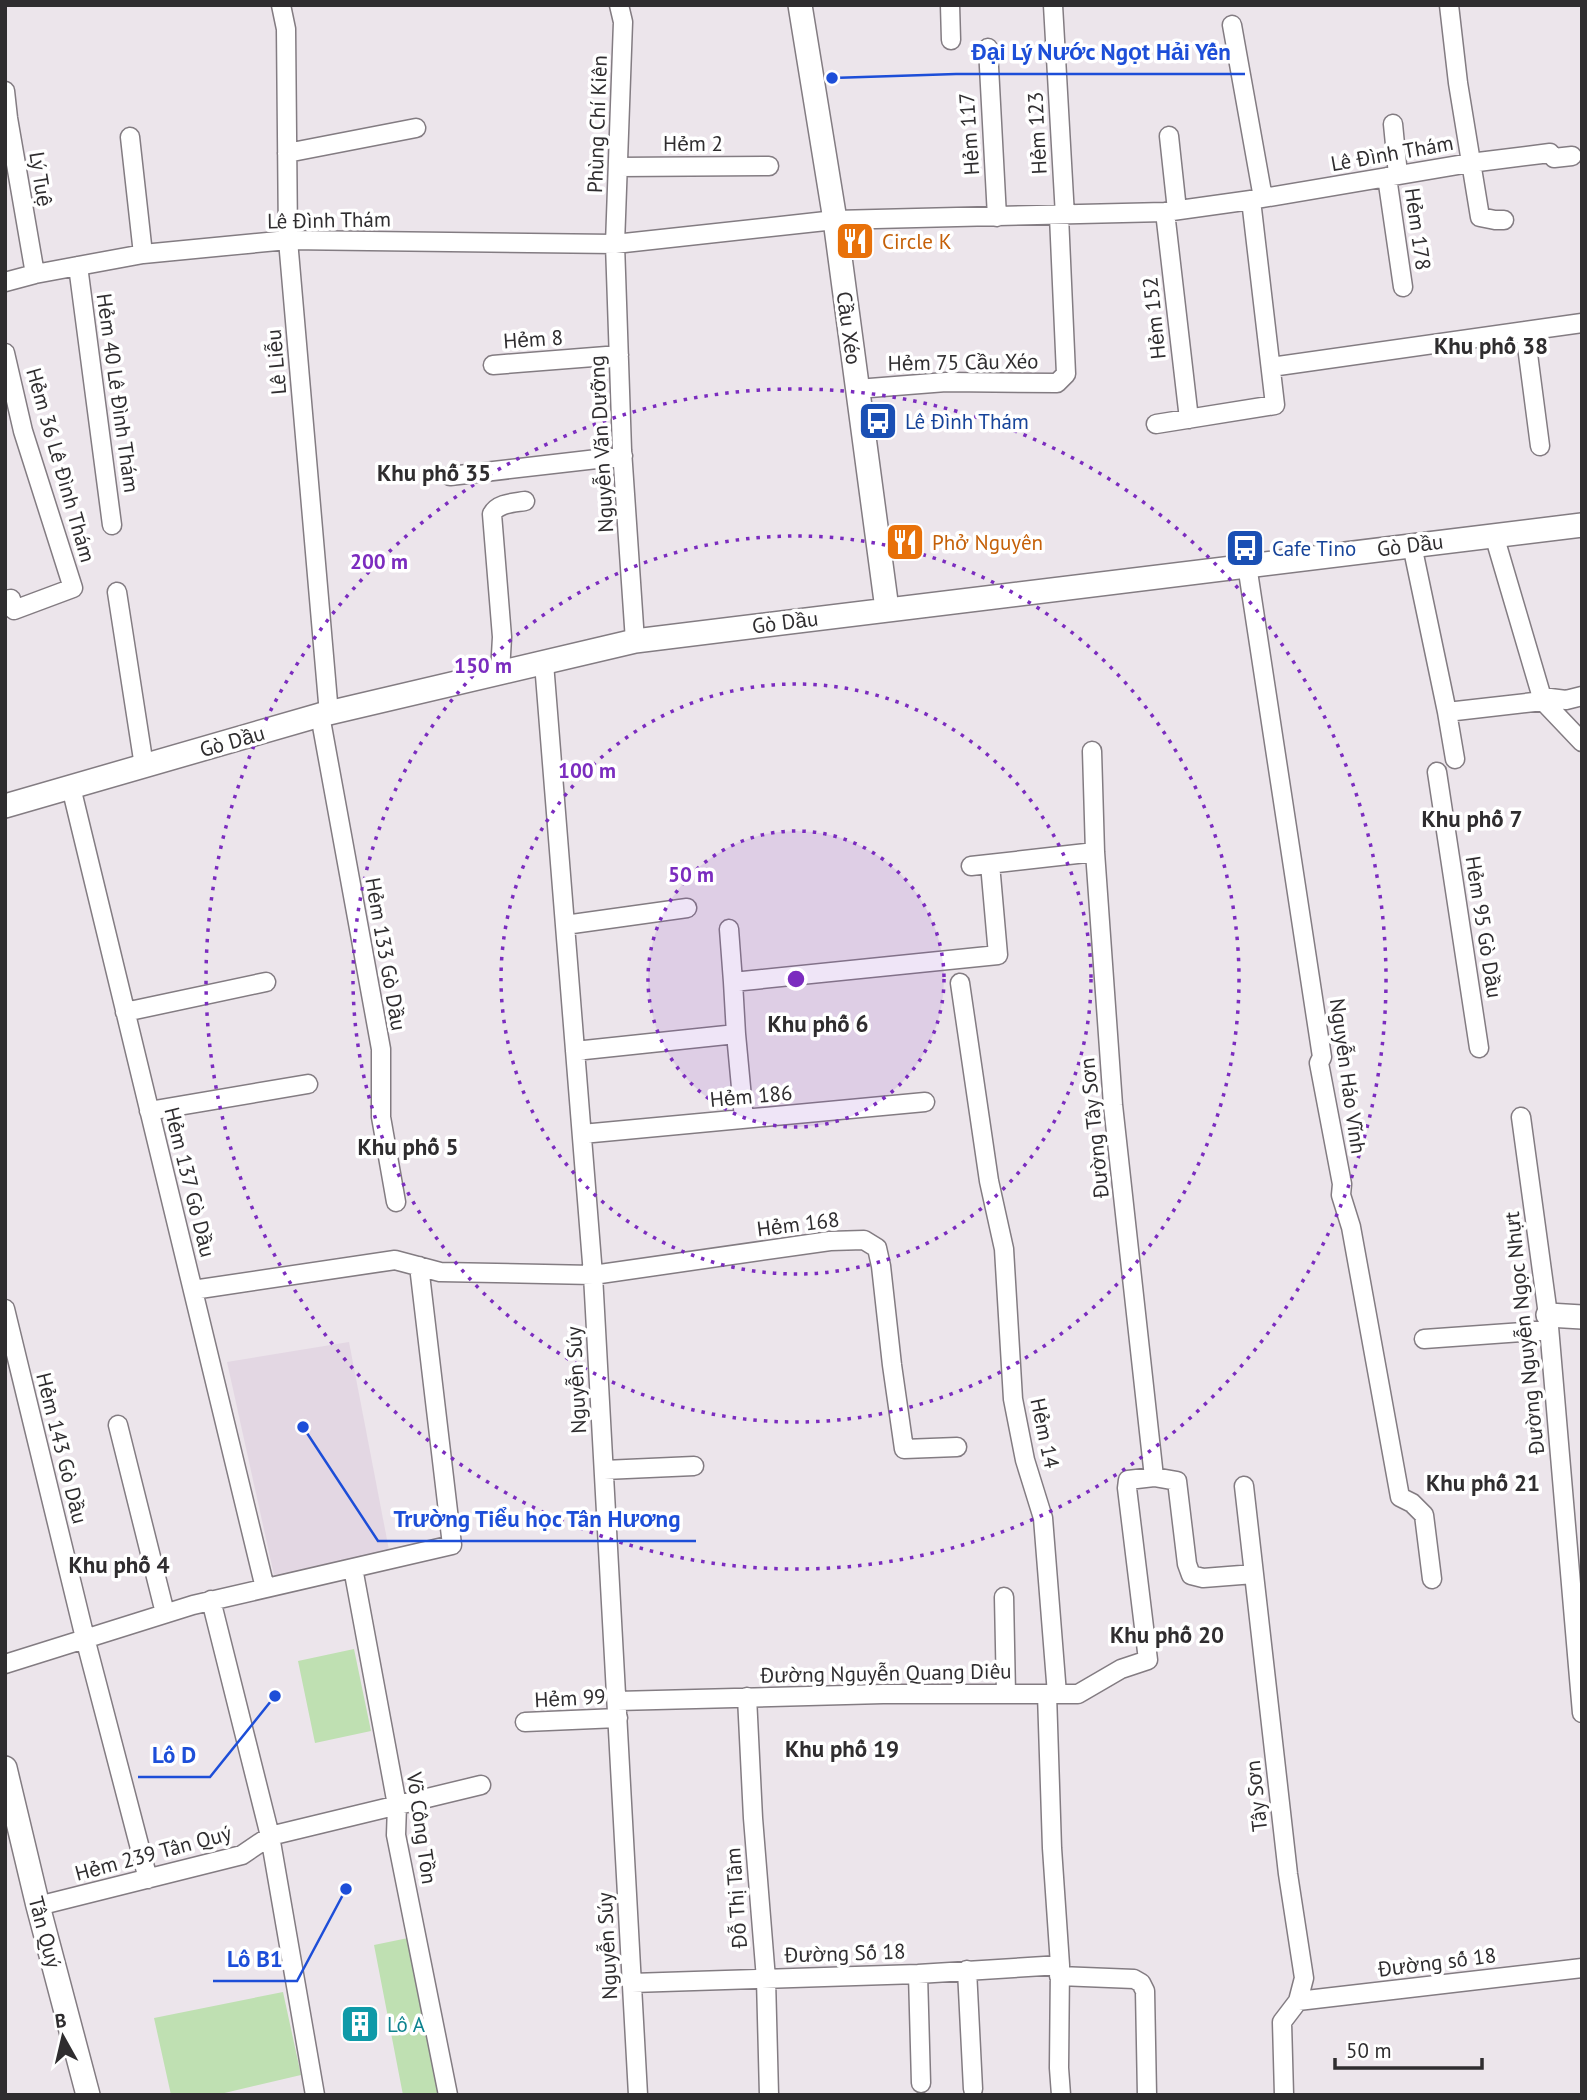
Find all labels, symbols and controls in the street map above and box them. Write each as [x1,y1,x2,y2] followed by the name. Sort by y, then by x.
[956,30,1245,74] callout: Đại Lý Nước Ngọt Hải Yến
[970,37,1231,66] text: Đại Lý Nước Ngọt Hải Yến
[581,54,613,194] street label: Phùng Chí Kiên
[1021,91,1053,175] street label: Hẻm 123
[953,92,985,176] street label: Hẻm 117
[1329,129,1455,177] street label: Lê Đình Thám
[663,130,723,157] street label: Hẻm 2
[23,150,59,208] street label: Lý Tuệ
[1399,186,1437,272] street label: Hẻm 178
[267,205,391,235] street label: Lê Đình Thám
[834,220,876,262] restaurant icon: Circle K
[882,228,952,255] place label: Circle K
[1136,275,1172,361] street label: Hẻm 152
[831,290,867,366] street label: Cầu Xéo
[91,292,145,494] street label: Hẻm 40 Lê Đình Thám
[502,323,564,355] street label: Hẻm 8
[260,328,292,396] street label: Lê Liễu
[1434,331,1548,360] district label: Khu phố 38
[887,347,1039,377] street label: Hẻm 75 Cầu Xéo
[583,355,619,533] street label: Nguyễn Văn Dưỡng
[20,365,102,565] street label: Hẻm 36 Lê Đình Thám
[857,400,899,442] bus stop icon: Lê Đình Thám
[905,408,1029,435] place label: Lê Đình Thám
[377,458,491,487] district label: Khu phố 35
[884,521,926,563] restaurant icon: Phở Nguyên
[1224,527,1266,569] bus stop icon: Cafe Tino
[1375,528,1445,562] street label: Gò Dầu
[932,529,1043,556] place label: Phở Nguyên
[1272,535,1356,562] place label: Cafe Tino
[350,548,408,575] text: 200 m
[750,605,820,639] street label: Gò Dầu
[454,652,512,679] text: 150 m
[196,719,268,763] street label: Gò Dầu
[558,757,616,784] text: 100 m
[1421,804,1523,833] district label: Khu phố 7
[1459,854,1509,1000] street label: Hẻm 95 Gò Dầu
[668,861,714,888] text: 50 m
[359,875,413,1033] street label: Hẻm 133 Gò Dầu
[784,967,808,991] centre of rings
[1324,996,1372,1156] street label: Nguyễn Háo Vĩnh
[767,1009,869,1038] district label: Khu phố 6
[1073,1057,1115,1200] street label: Đường Tây Sơn
[709,1079,793,1113] street label: Hẻm 186
[158,1104,222,1260] street label: Hẻm 137 Gò Dầu
[357,1132,459,1161] district label: Khu phố 5
[755,1206,841,1242] street label: Hẻm 168
[1498,1210,1550,1457] street label: Đường Nguyễn Ngọc Nhựt
[560,1325,592,1434] street label: Nguyễn Súy
[30,1370,94,1526] street label: Hẻm 143 Gò Dầu
[1024,1395,1066,1471] street label: Hẻm 14
[1426,1468,1540,1497] district label: Khu phố 21
[378,1497,696,1541] callout: Trường Tiểu học Tân Hương
[394,1504,680,1533] text: Trường Tiểu học Tân Hương
[68,1550,170,1579] district label: Khu phố 4
[1110,1620,1224,1649] district label: Khu phố 20
[759,1657,1012,1689] street label: Đường Nguyễn Quang Diêu
[534,1683,606,1713] street label: Hẻm 99
[138,1733,210,1777] callout: Lô D
[785,1734,899,1763] district label: Khu phố 19
[152,1740,196,1769] text: Lô D
[1239,1759,1273,1833] street label: Tây Sơn
[401,1769,443,1886] street label: Võ Công Tồn
[72,1819,234,1887] street label: Hẻm 239 Tân Quý
[719,1847,753,1950] street label: Đỗ Thị Tâm
[591,1891,623,2000] street label: Nguyễn Súy
[23,1893,68,1971] street label: Tân Quý
[213,1937,297,1981] callout: Lô B1
[783,1937,906,1969] street label: Đường Số 18
[1375,1941,1498,1983] street label: Đường số 18
[227,1944,283,1973] text: Lô B1
[28,2002,98,2072] north arrow
[339,2003,381,2045] building icon: Lô A
[53,2008,68,2033] text: B
[387,2011,426,2038] place label: Lô A
[1335,2026,1482,2070] scale bar
[1346,2037,1392,2064] text: 50 m

